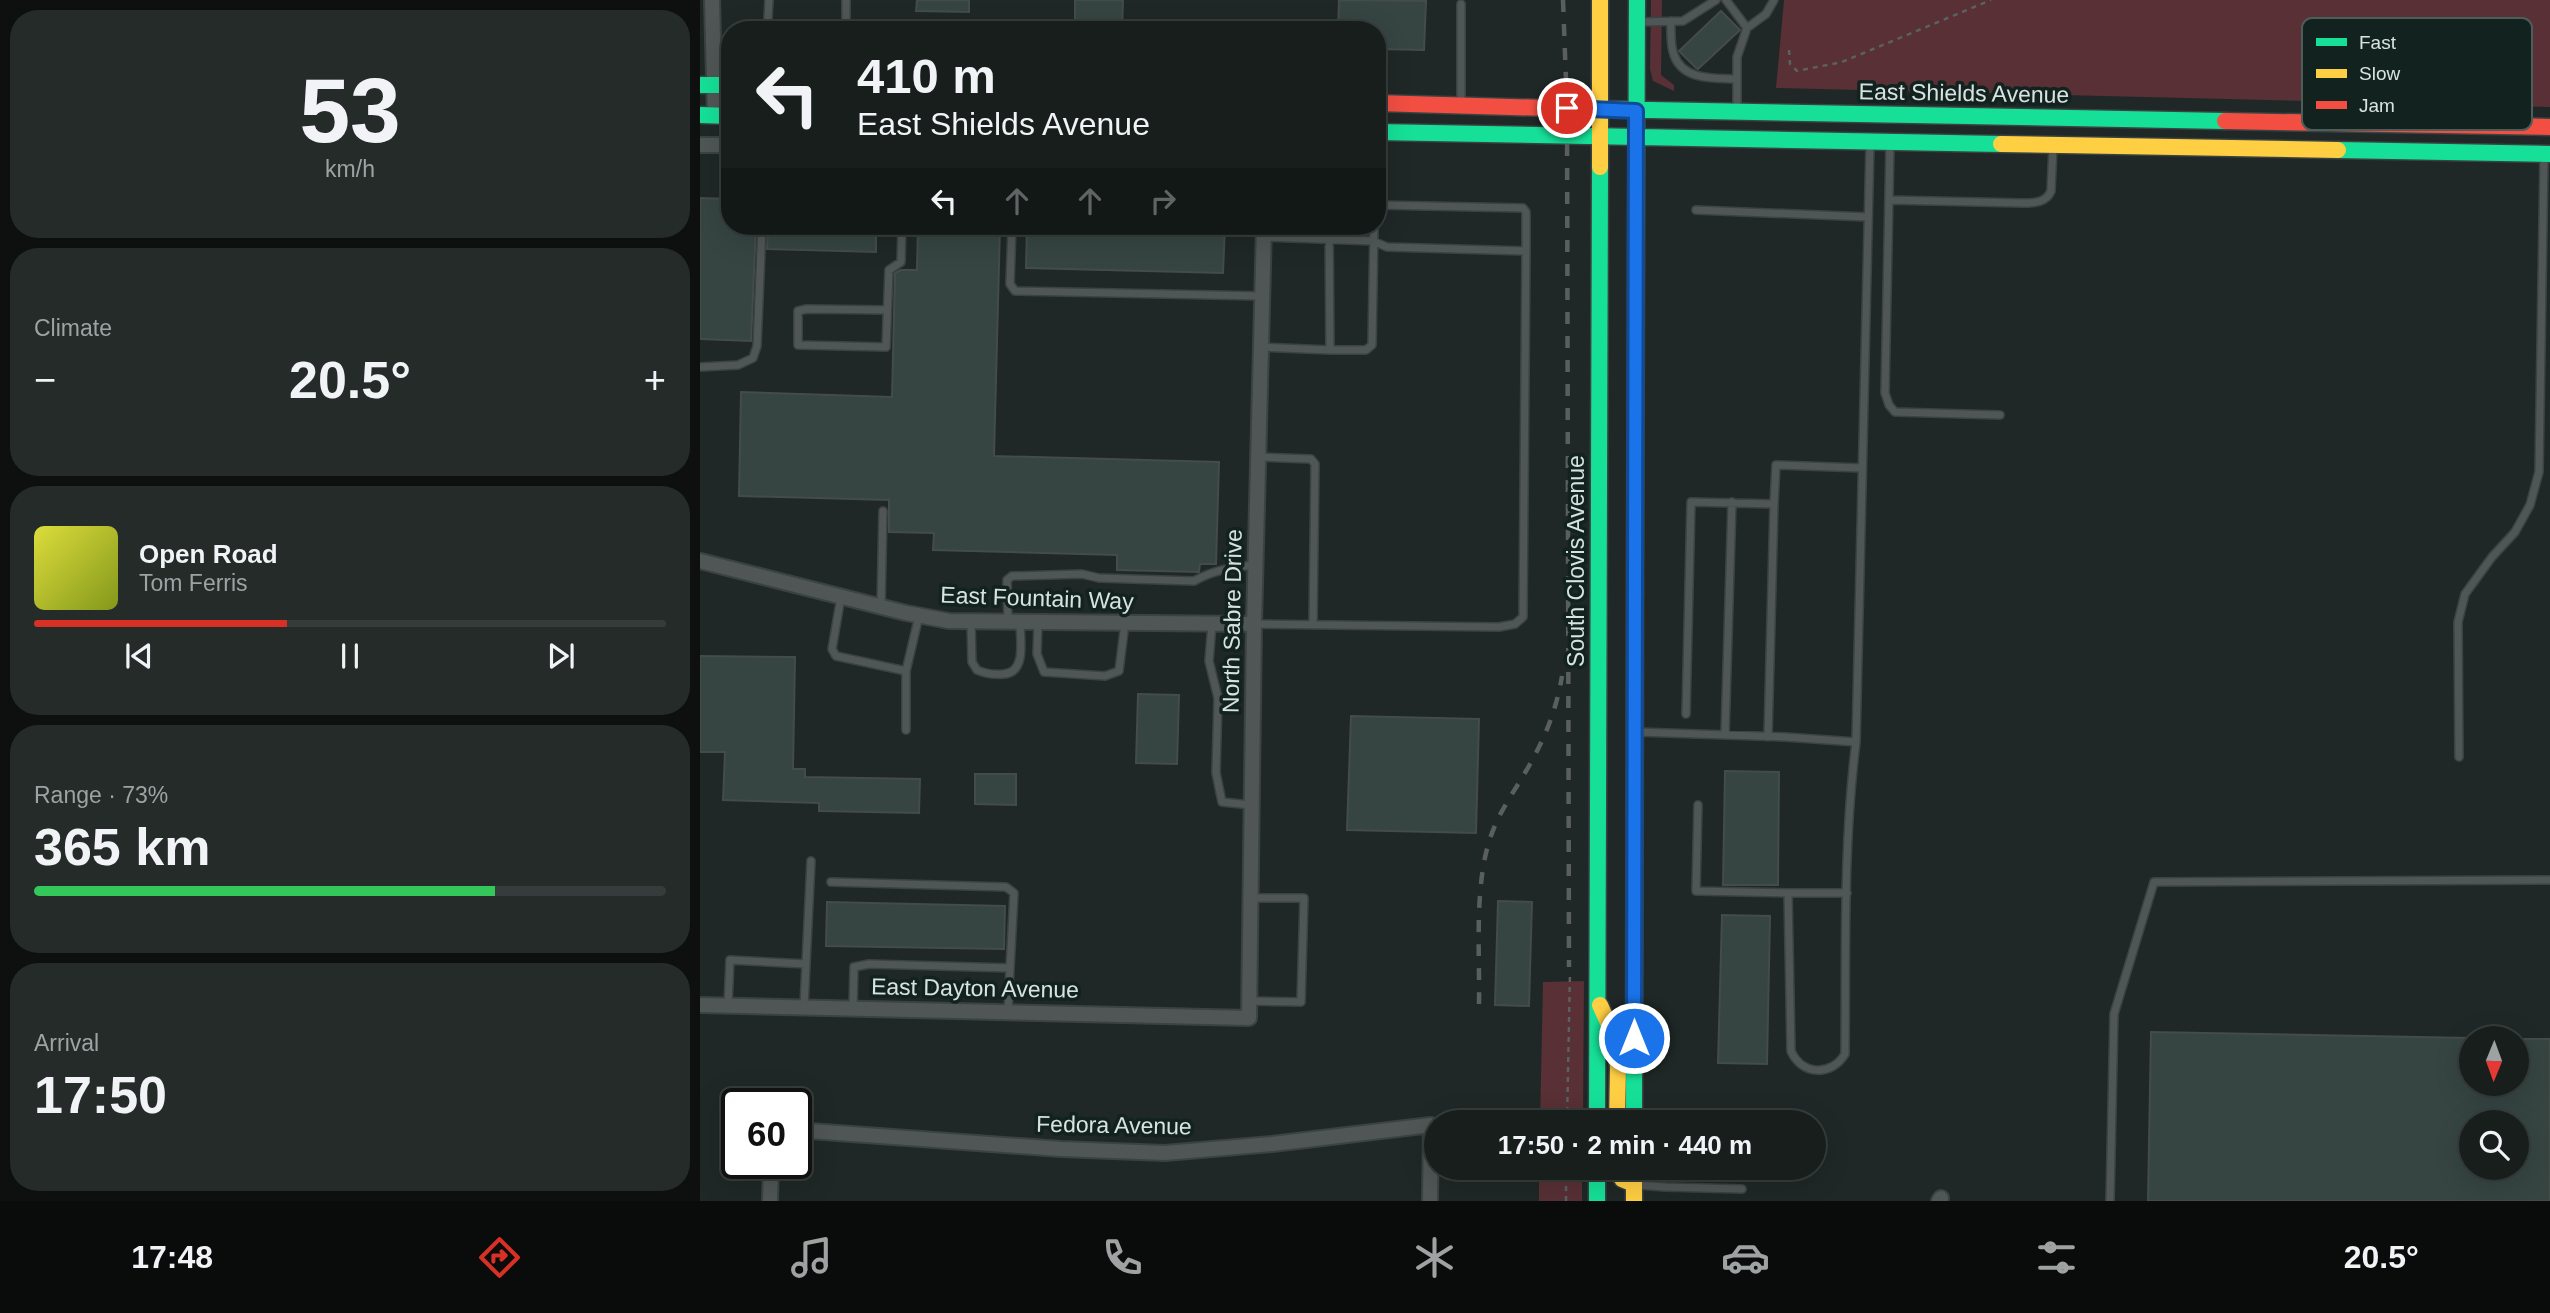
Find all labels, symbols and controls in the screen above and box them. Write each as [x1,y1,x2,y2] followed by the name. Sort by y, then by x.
[2302,18,2532,130] legend
[2359,32,2397,53] text: Fast
[742,49,833,140] icon: left
[857,49,996,103] text: 410 m
[299,60,401,161] text: 53
[2359,63,2400,84] text: Slow
[1537,78,1597,138] pin
[1859,78,2069,108] street label: East Shields Avenue
[1548,89,1586,127] icon: arrive
[2359,95,2395,116] text: Jam
[857,106,1150,142] text: East Shields Avenue
[325,156,375,182] text: km/h
[925,182,963,220] icon: left
[998,182,1036,220] icon: ahead
[1071,182,1109,220] icon: ahead
[1144,182,1182,220] icon: right
[34,315,112,341] text: Climate
[289,351,411,409] text: 20.5°
[34,359,56,401] text: −
[644,359,666,401] text: +
[1563,455,1589,667] street label: South Clovis Avenue
[1217,529,1247,713] street label: North Sabre Drive
[139,539,278,569] text: Open Road
[139,570,248,596] text: Tom Ferris
[940,582,1135,614] street label: East Fountain Way
[120,637,158,675] icon: previous
[331,637,369,675] icon: pause
[542,637,580,675] icon: next
[34,782,168,808] text: Range · 73%
[34,818,210,876] text: 365 km
[871,973,1079,1003] street label: East Dayton Avenue
[1597,1001,1671,1075] position arrow
[2459,1026,2529,1096] north arrow
[2459,1026,2529,1180] map controls
[34,1030,99,1056] text: Arrival
[34,1066,167,1124] text: 17:50
[721,1088,812,1179] speed limit sign: 60
[2459,1110,2529,1180] button: search
[1036,1111,1192,1139] street label: Fedora Avenue
[1498,1130,1752,1160] text: 17:50 · 2 min · 440 m
[475,1233,524,1282] icon: directions
[787,1233,836,1282] icon: music
[1098,1233,1147,1282] icon: phone
[1410,1233,1459,1282] icon: climate
[1721,1233,1770,1282] icon: car
[2032,1233,2081,1282] icon: filters
[131,1239,213,1275] text: 17:48
[2344,1239,2419,1275] text: 20.5°

